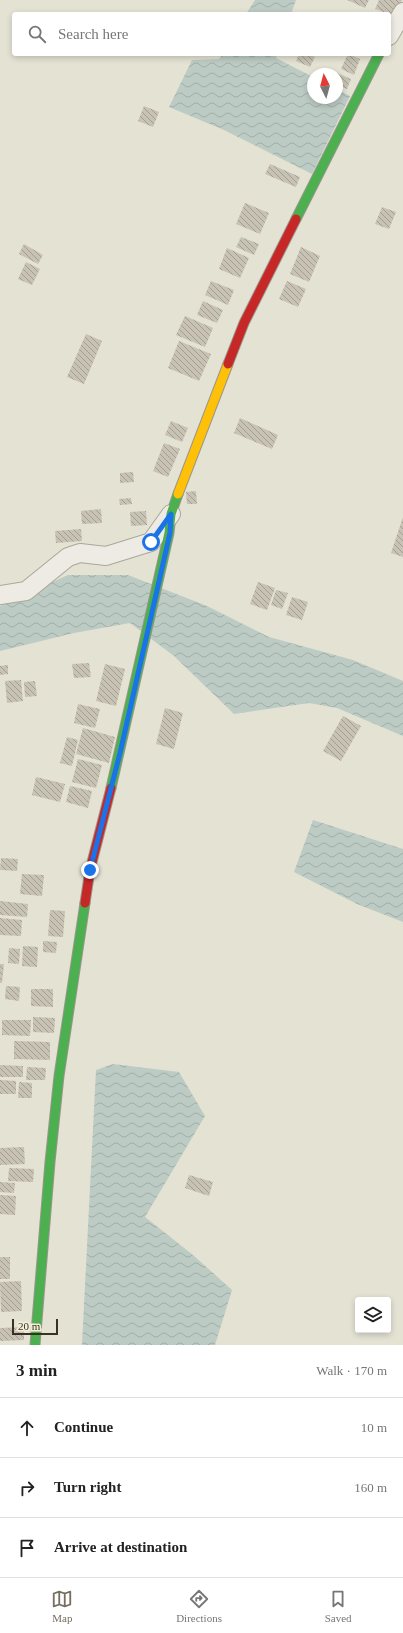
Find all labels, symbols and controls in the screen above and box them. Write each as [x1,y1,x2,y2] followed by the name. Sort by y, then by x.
[12,12,391,56] search box
[26,23,48,45] icon: search
[58,26,128,42] text: Search here
[307,68,343,104] north arrow
[142,533,160,551] route start
[81,861,99,879] route end
[355,1297,391,1333] map controls
[355,1297,391,1333] button: layers
[12,1317,58,1336] scale bar
[18,1320,40,1332] text: 20 m
[16,1361,57,1380] text: 3 min
[316,1363,387,1378] text: Walk · 170 m
[16,1417,38,1439] icon: ahead
[54,1419,113,1435] text: Continue
[361,1420,387,1435] text: 10 m
[16,1477,38,1499] icon: right
[54,1479,121,1495] text: Turn right
[354,1480,387,1495] text: 160 m
[16,1537,38,1559] icon: arrive
[54,1539,187,1555] text: Arrive at destination
[51,1588,73,1624] tab: Map
[176,1588,222,1624] tab: Directions
[325,1588,352,1624] tab: Saved

